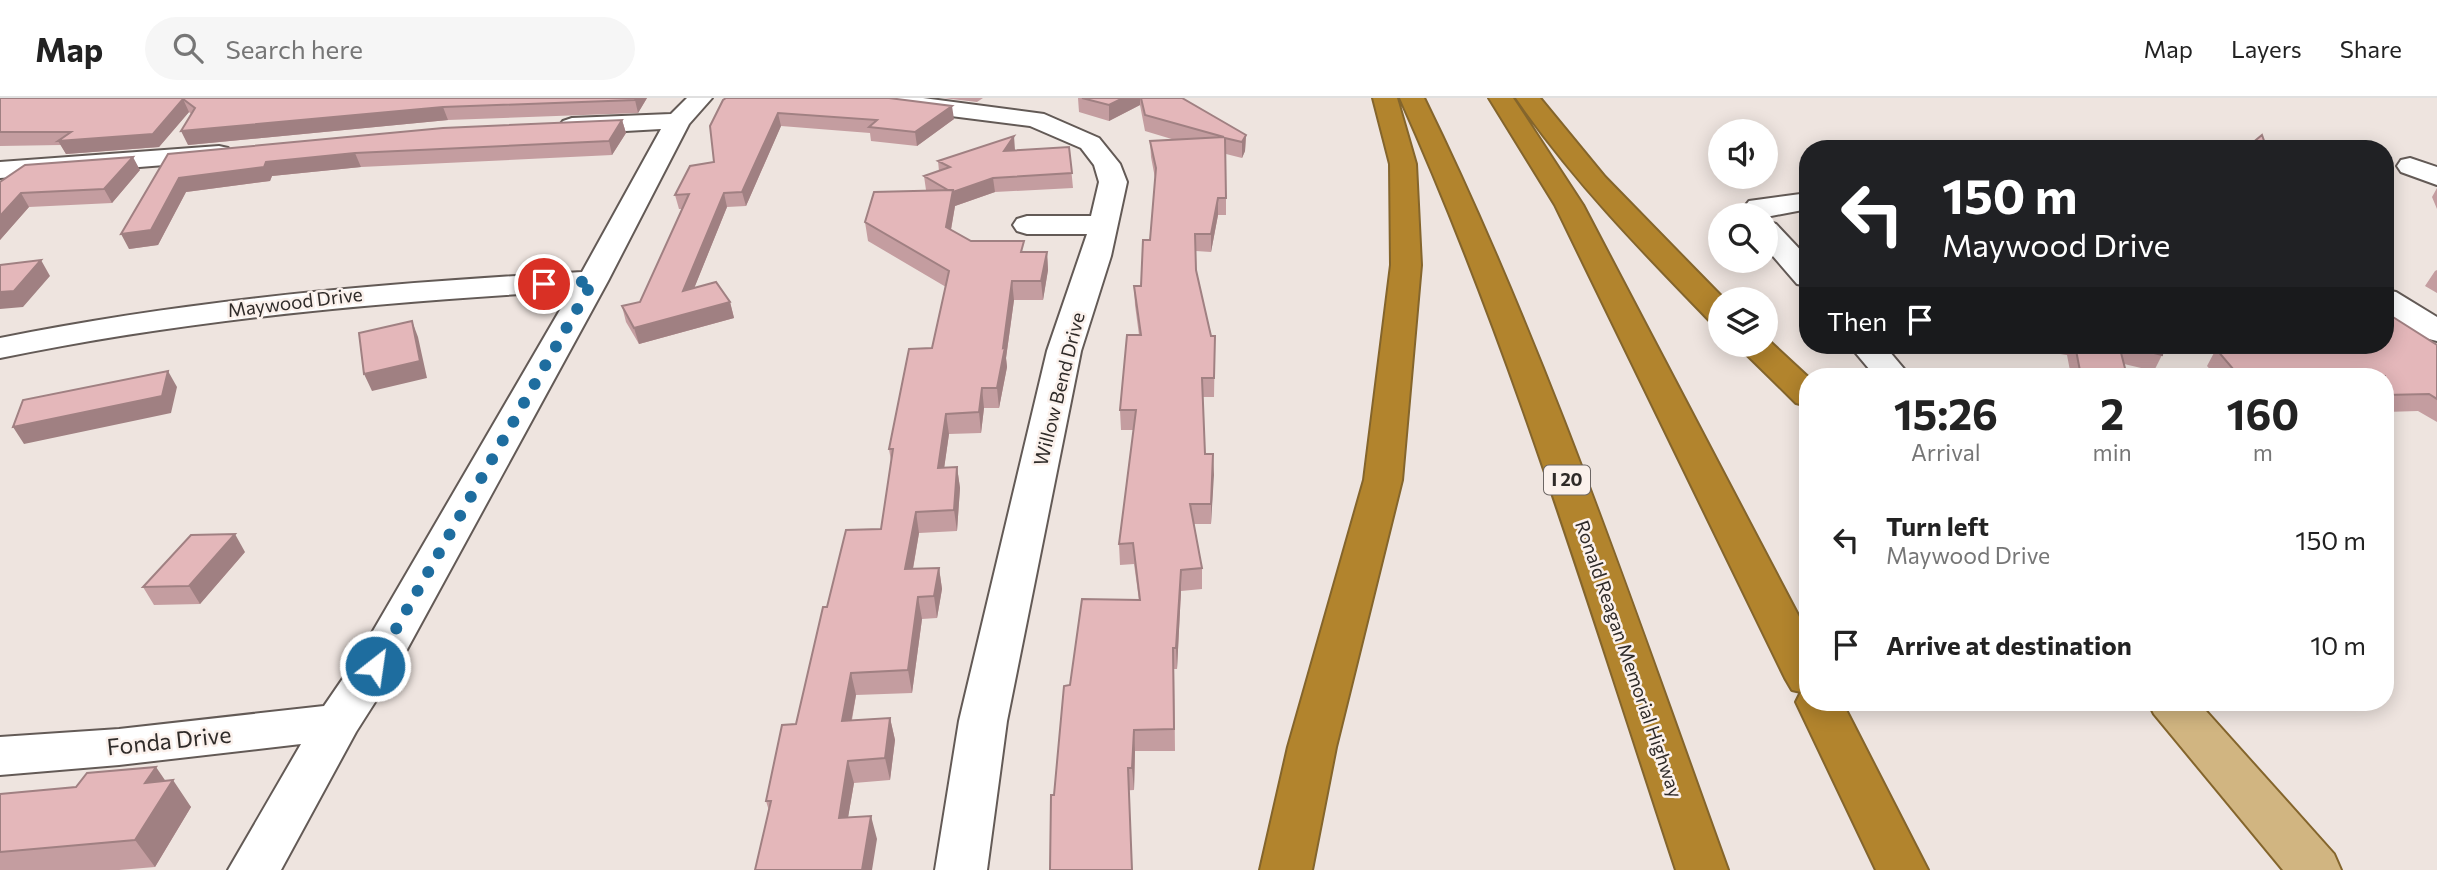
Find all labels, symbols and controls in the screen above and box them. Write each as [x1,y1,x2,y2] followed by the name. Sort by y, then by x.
[145,17,635,80] search box
[35,28,103,69] text: Map
[169,29,207,67] icon: search
[225,33,363,64] text: Search here
[2144,34,2193,63] text: Map
[2231,34,2302,63] text: Layers
[2340,34,2402,63] text: Share
[1708,119,1778,357] map controls
[1708,119,1778,189] button: sound
[1942,164,2077,224] text: 150 m
[1827,168,1918,259] icon: left
[1708,203,1778,273] button: search
[1942,224,2170,264] text: Maywood Drive
[514,254,574,314] pin
[525,265,563,303] icon: arrive
[226,282,364,321] street label: Maywood Drive
[1708,287,1778,357] button: layers
[1901,301,1939,339] icon: arrive
[1827,305,1887,336] text: Then
[1028,310,1089,468] street label: Willow Bend Drive
[1894,387,1998,439] text: 15:26
[2100,387,2124,439] text: 2
[2226,387,2299,439] text: 160
[1911,438,1981,466] text: Arrival
[2093,438,2132,466] text: min
[2253,438,2273,466] text: m
[1544,466,1590,494] road number: I 20
[1886,510,1989,541] text: Turn left
[1571,517,1688,801] street label: Ronald Reagan Memorial Highway
[1827,521,1865,559] icon: left
[2295,524,2366,555] text: 150 m
[1886,541,2050,569] text: Maywood Drive
[1827,626,1865,664] icon: arrive
[338,629,412,703] position arrow
[1886,629,2132,660] text: Arrive at destination
[2310,629,2366,660] text: 10 m
[105,720,232,760] street label: Fonda Drive

